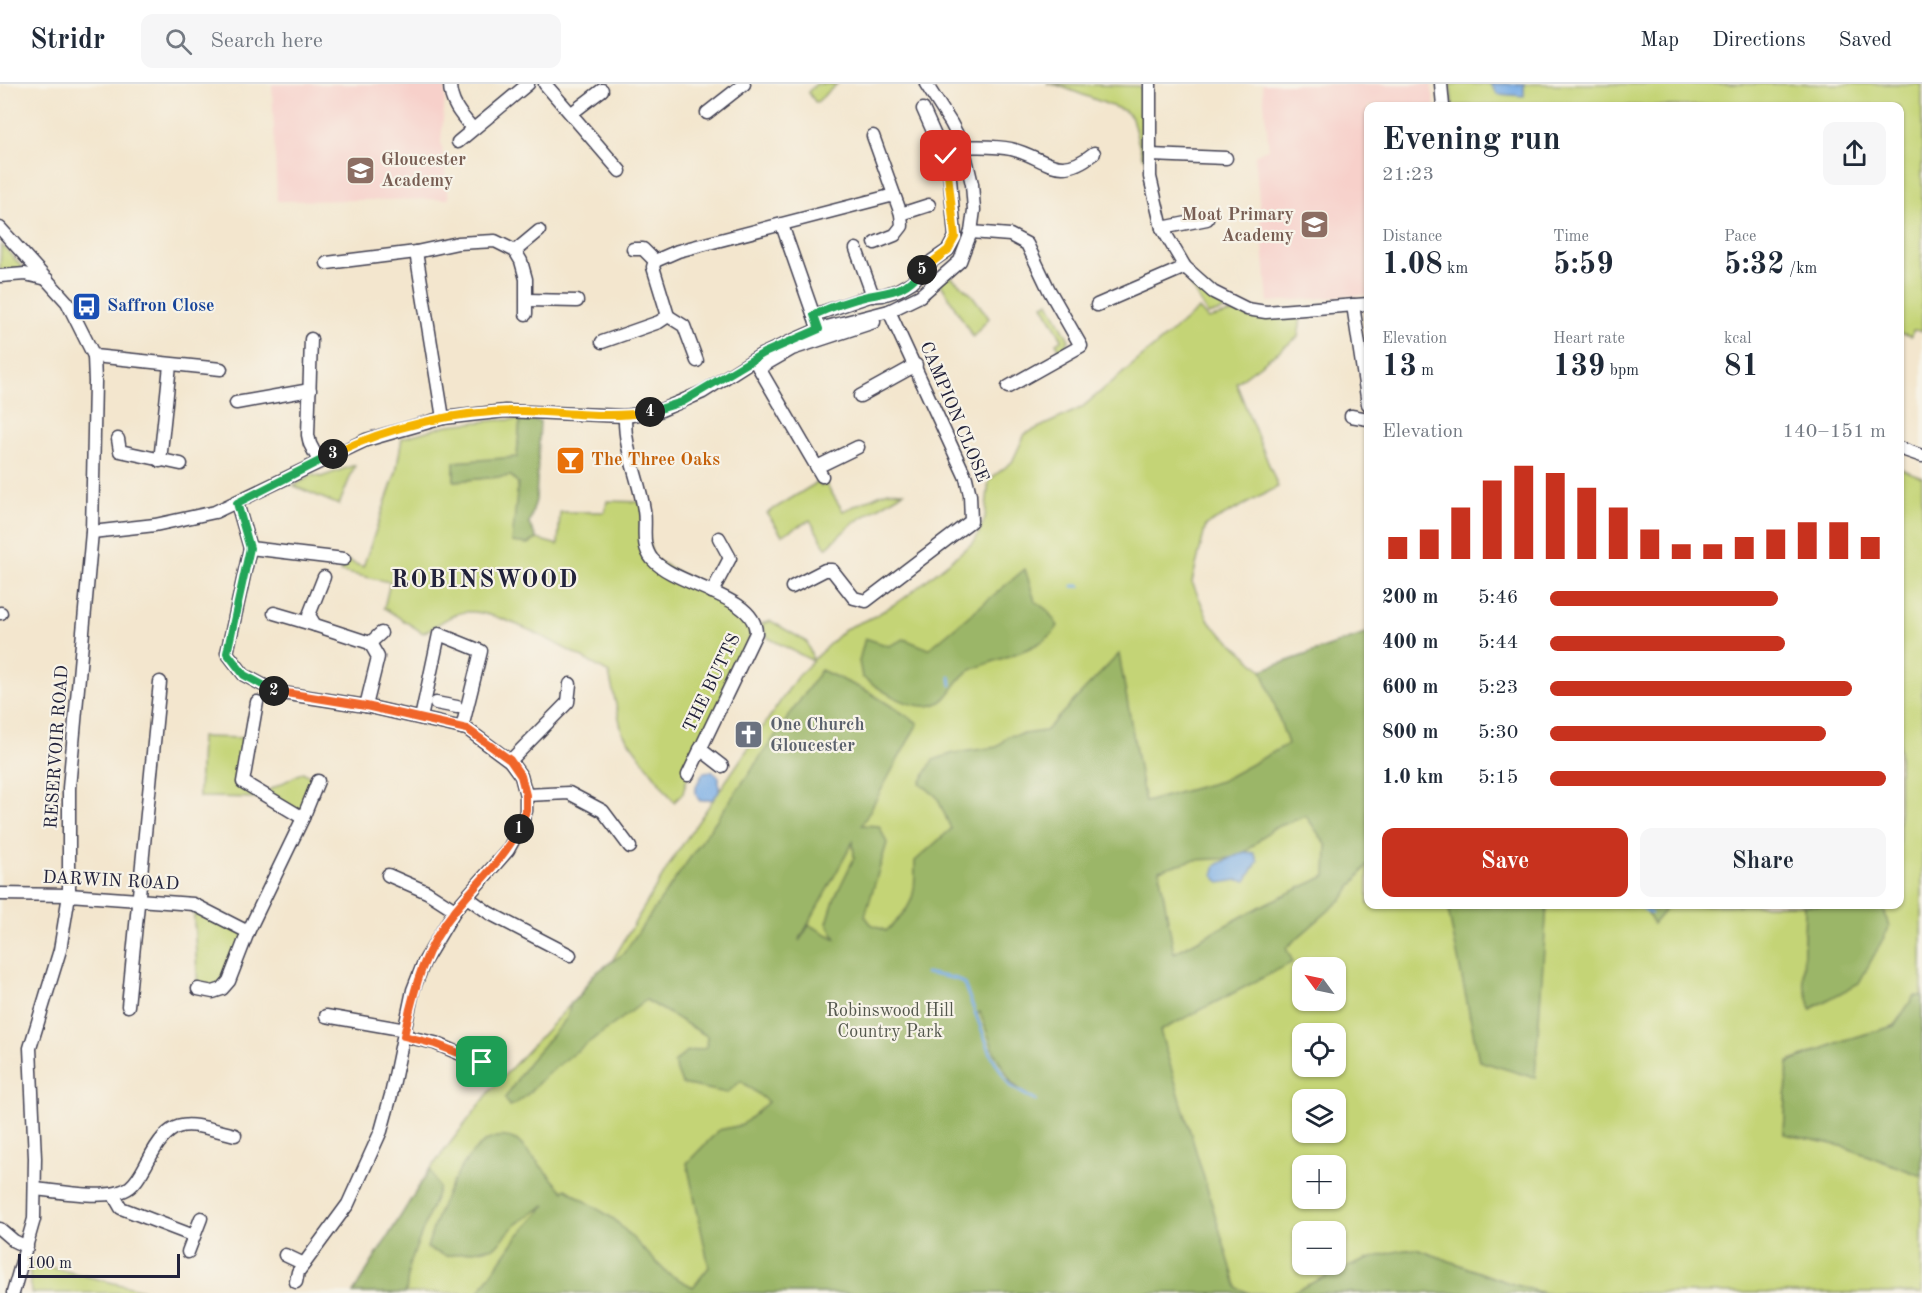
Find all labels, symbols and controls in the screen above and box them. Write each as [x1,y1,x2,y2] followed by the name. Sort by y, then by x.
[141,14,561,68] search box
[162,25,195,58] icon: search
[30,27,105,55] text: Stridr
[210,30,323,52] text: Search here
[1640,30,1679,51] text: Map
[1712,30,1806,51] text: Directions
[1839,30,1892,51] text: Saved
[1823,122,1886,185] button: share
[1382,124,1561,157] text: Evening run
[920,130,971,181] pin
[929,139,962,172] icon: check
[381,151,466,190] place label: Gloucester Academy
[344,154,376,186] school or university icon: Gloucester Academy
[1382,165,1434,185] text: 21:23
[1182,206,1294,245] place label: Moat Primary Academy
[1299,209,1331,241] school or university icon: Moat Primary Academy
[1382,229,1442,245] text: Distance
[1553,229,1589,245] text: Time
[1724,229,1756,245] text: Pace
[1382,250,1443,280] text: 1.08
[1553,250,1614,280] text: 5:59
[1724,250,1785,280] text: 5:32
[907,255,937,285] pin: 5
[1443,261,1468,277] text: km
[1785,261,1817,277] text: /km
[917,262,927,278] text: 5
[70,290,102,322] bus stop icon: Saffron Close
[107,297,215,315] place label: Saffron Close
[1382,331,1447,347] text: Elevation
[1553,331,1625,347] text: Heart rate
[1724,331,1752,347] text: kcal
[916,339,992,485] street label: CAMPION CLOSE
[1382,352,1417,382] text: 13
[1553,352,1605,382] text: 139
[1724,352,1759,382] text: 81
[1417,363,1434,379] text: m
[1605,363,1639,379] text: bpm
[635,397,665,427] pin: 4
[645,404,655,420] text: 4
[1382,422,1463,442] text: Elevation
[1783,422,1886,442] text: 140–151 m
[318,439,348,469] pin: 3
[554,444,586,476] bar icon: The Three Oaks
[328,446,338,462] text: 3
[591,451,720,469] place label: The Three Oaks
[391,569,579,593] district label: ROBINSWOOD
[1382,588,1438,608] text: 200 m
[1478,588,1518,608] text: 5:46
[680,631,744,735] street label: THE BUTTS
[1382,633,1438,653] text: 400 m
[1478,633,1518,653] text: 5:44
[42,664,72,830] street label: RESERVOIR ROAD
[259,676,289,706] pin: 2
[1382,678,1438,698] text: 600 m
[1478,678,1518,698] text: 5:23
[269,683,279,699] text: 2
[770,716,865,755] place label: One Church Gloucester
[733,719,765,751] church icon: One Church Gloucester
[1382,723,1438,743] text: 800 m
[1478,723,1518,743] text: 5:30
[1382,768,1444,788] text: 1.0 km
[1478,768,1518,788] text: 5:15
[504,814,534,844] pin: 1
[514,821,524,837] text: 1
[1382,828,1628,897] button: Save
[1640,828,1886,897] button: Share
[42,868,180,894] street label: DARWIN ROAD
[1292,957,1346,1011] north arrow
[1292,957,1346,1275] map controls
[826,1002,954,1041] park label: Robinswood Hill Country Park
[1292,1023,1346,1077] button: locate
[456,1036,507,1087] pin
[465,1045,498,1078] icon: arrive
[1292,1089,1346,1143] button: layers
[1292,1155,1346,1209] button: +
[1292,1221,1346,1275] button: −
[18,1251,180,1278] scale bar
[27,1256,72,1272] text: 100 m

